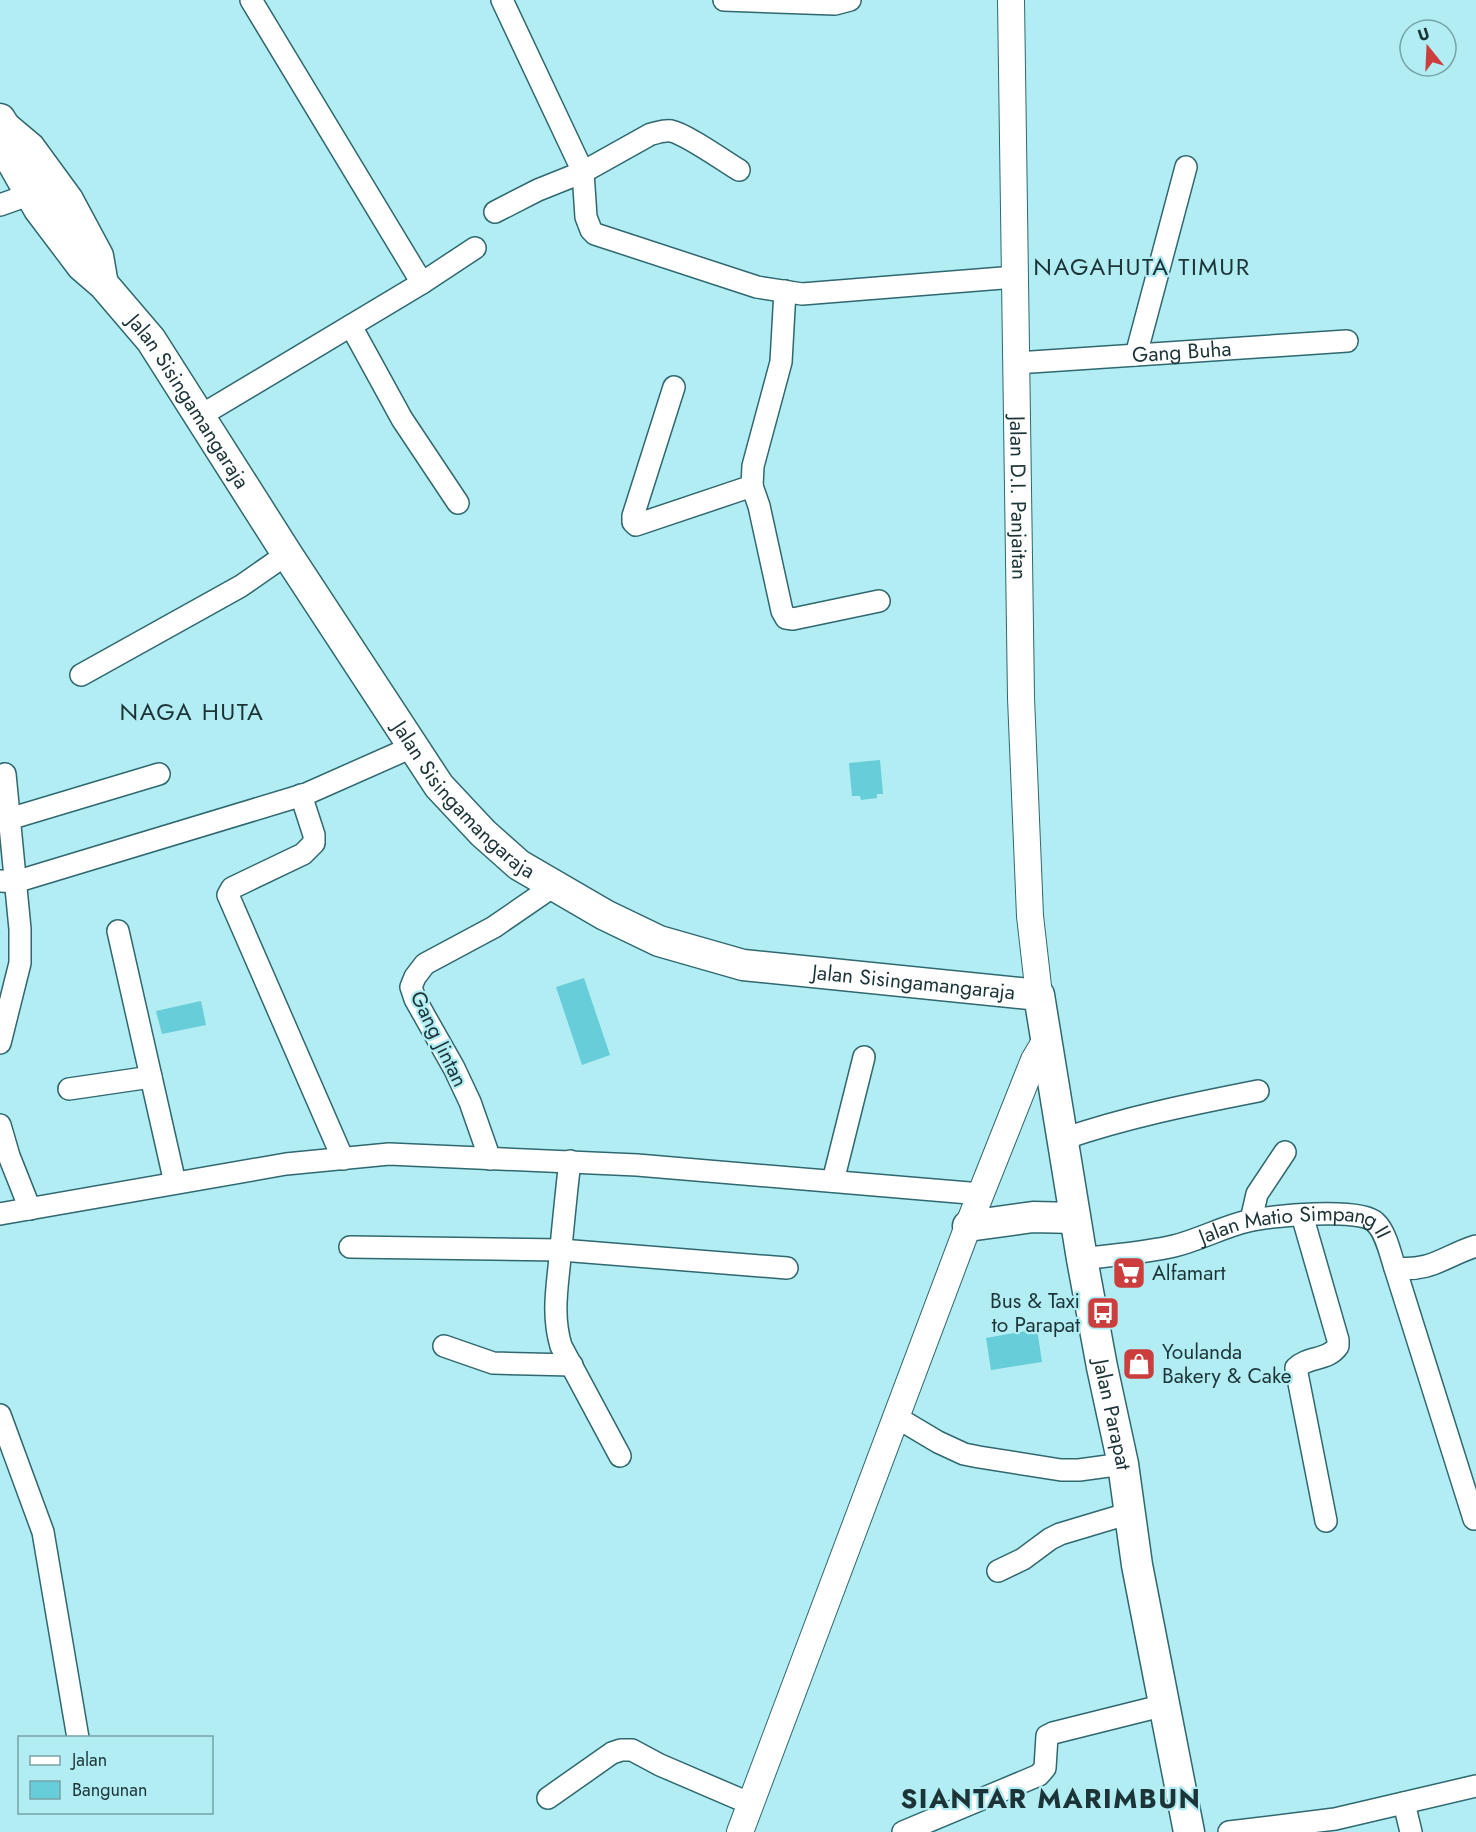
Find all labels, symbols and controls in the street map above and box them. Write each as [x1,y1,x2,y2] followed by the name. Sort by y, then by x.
[1398,18,1458,78] north arrow
[1415,22,1432,47] text: U
[1033,249,1251,284] district label: NAGAHUTA TIMUR
[118,305,257,495] street label: Jalan Sisingamangaraja
[1131,334,1232,370] street label: Gang Buha
[1002,413,1034,580] street label: Jalan D.I. Panjaitan
[120,694,264,729] district label: NAGA HUTA
[384,713,541,886] street label: Jalan Sisingamangaraja
[808,957,1017,1007] street label: Jalan Sisingamangaraja
[403,986,475,1092] street label: Gang Jintan
[1192,1199,1398,1253] text: Jalan Matio Simpang II
[1190,1230,1388,1258] street label: Jalan Matio Simpang II
[1111,1255,1147,1291] supermarket icon: Alfamart
[1152,1258,1226,1288] place label: Alfamart
[990,1286,1080,1340] place label: Bus & Taxi to Parapat
[1085,1295,1121,1331] bus stop icon: Bus & Taxi to Parapat
[1162,1337,1292,1391] place label: Youlanda Bakery & Cake
[1121,1346,1157,1382] shop icon: Youlanda Bakery & Cake
[1085,1354,1139,1472] street label: Jalan Parapat
[18,1736,213,1814] legend
[70,1747,107,1773] text: Jalan
[72,1777,147,1803] text: Bangunan
[900,1779,1202,1818] district label: SIANTAR MARIMBUN

